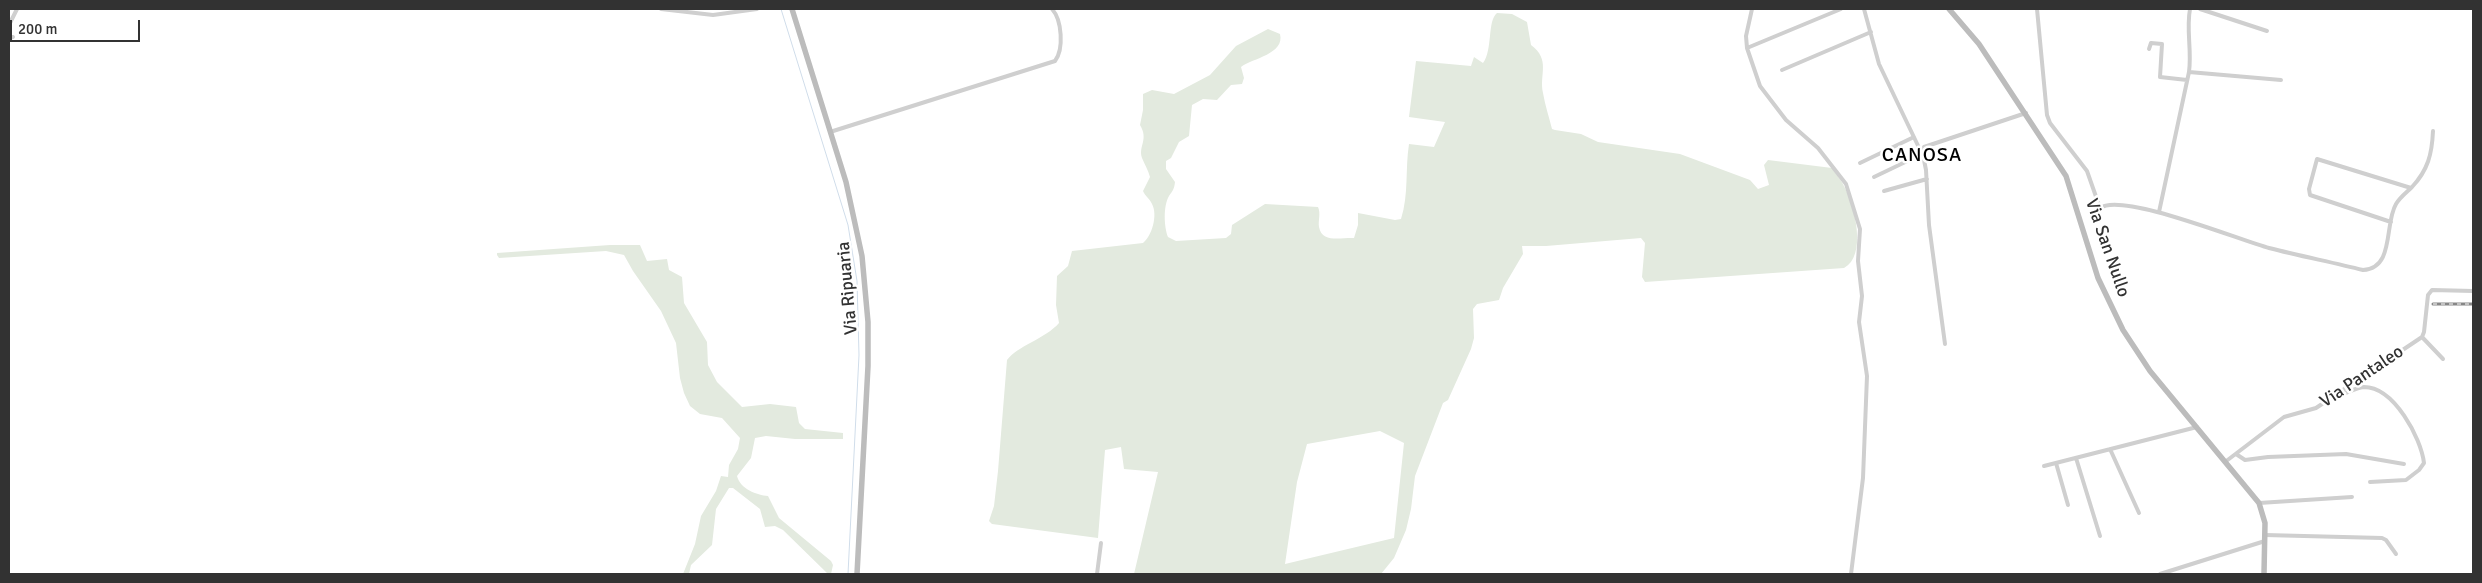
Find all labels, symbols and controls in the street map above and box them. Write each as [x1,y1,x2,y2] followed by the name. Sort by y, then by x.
[12,10,142,42] scale bar
[18,20,58,38] text: 200 m
[1881,144,1963,168] district label: CANOSA
[2080,196,2134,300] street label: Via San Nullo
[833,241,863,335] street label: Via Ripuaria
[2316,341,2408,413] street label: Via Pantaleo

